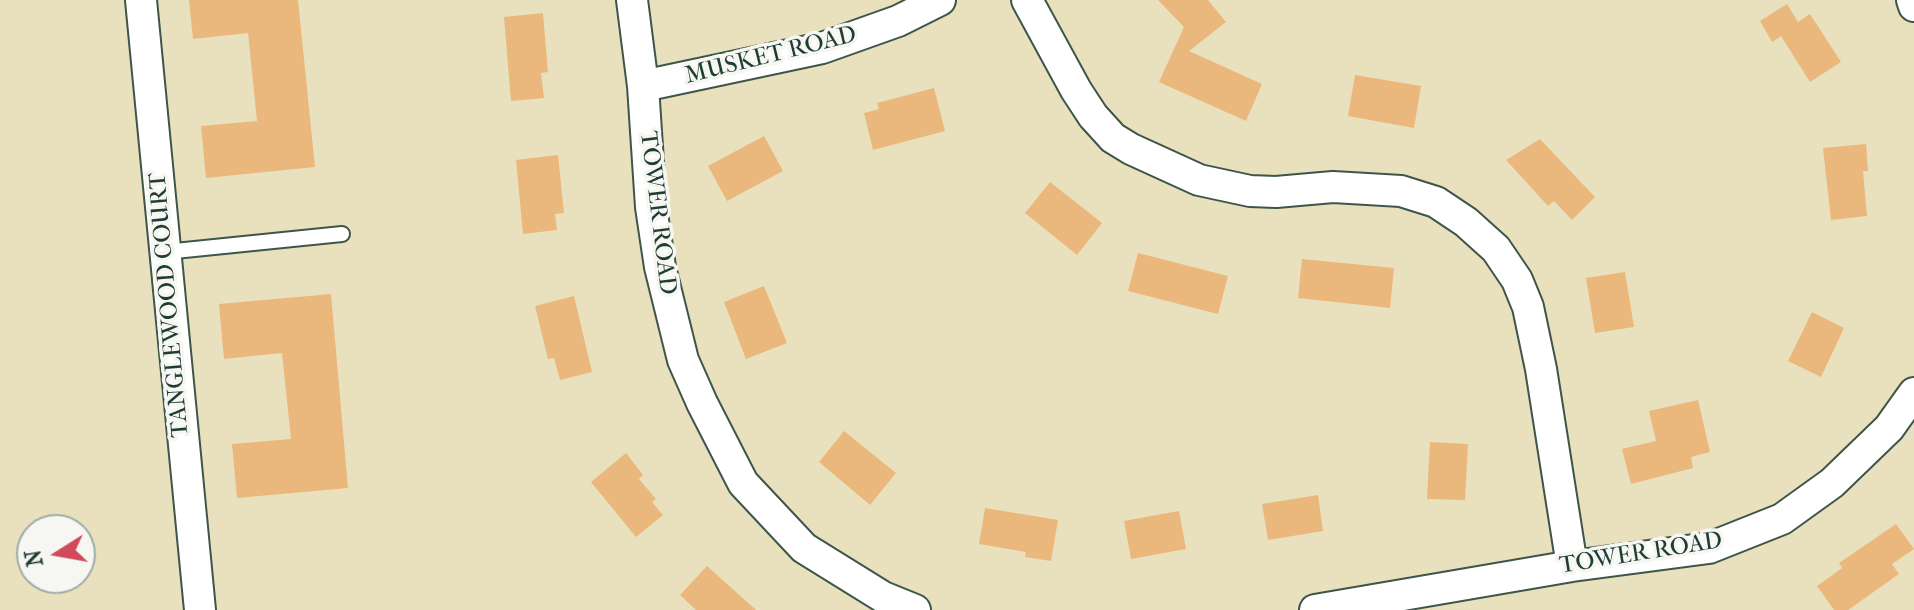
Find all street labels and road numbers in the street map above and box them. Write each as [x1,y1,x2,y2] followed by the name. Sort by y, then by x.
[682,21,860,91] street label: MUSKET ROAD
[633,130,681,296] street label: TOWER ROAD
[144,171,196,439] street label: TANGLEWOOD COURT
[1558,527,1724,581] street label: TOWER ROAD

